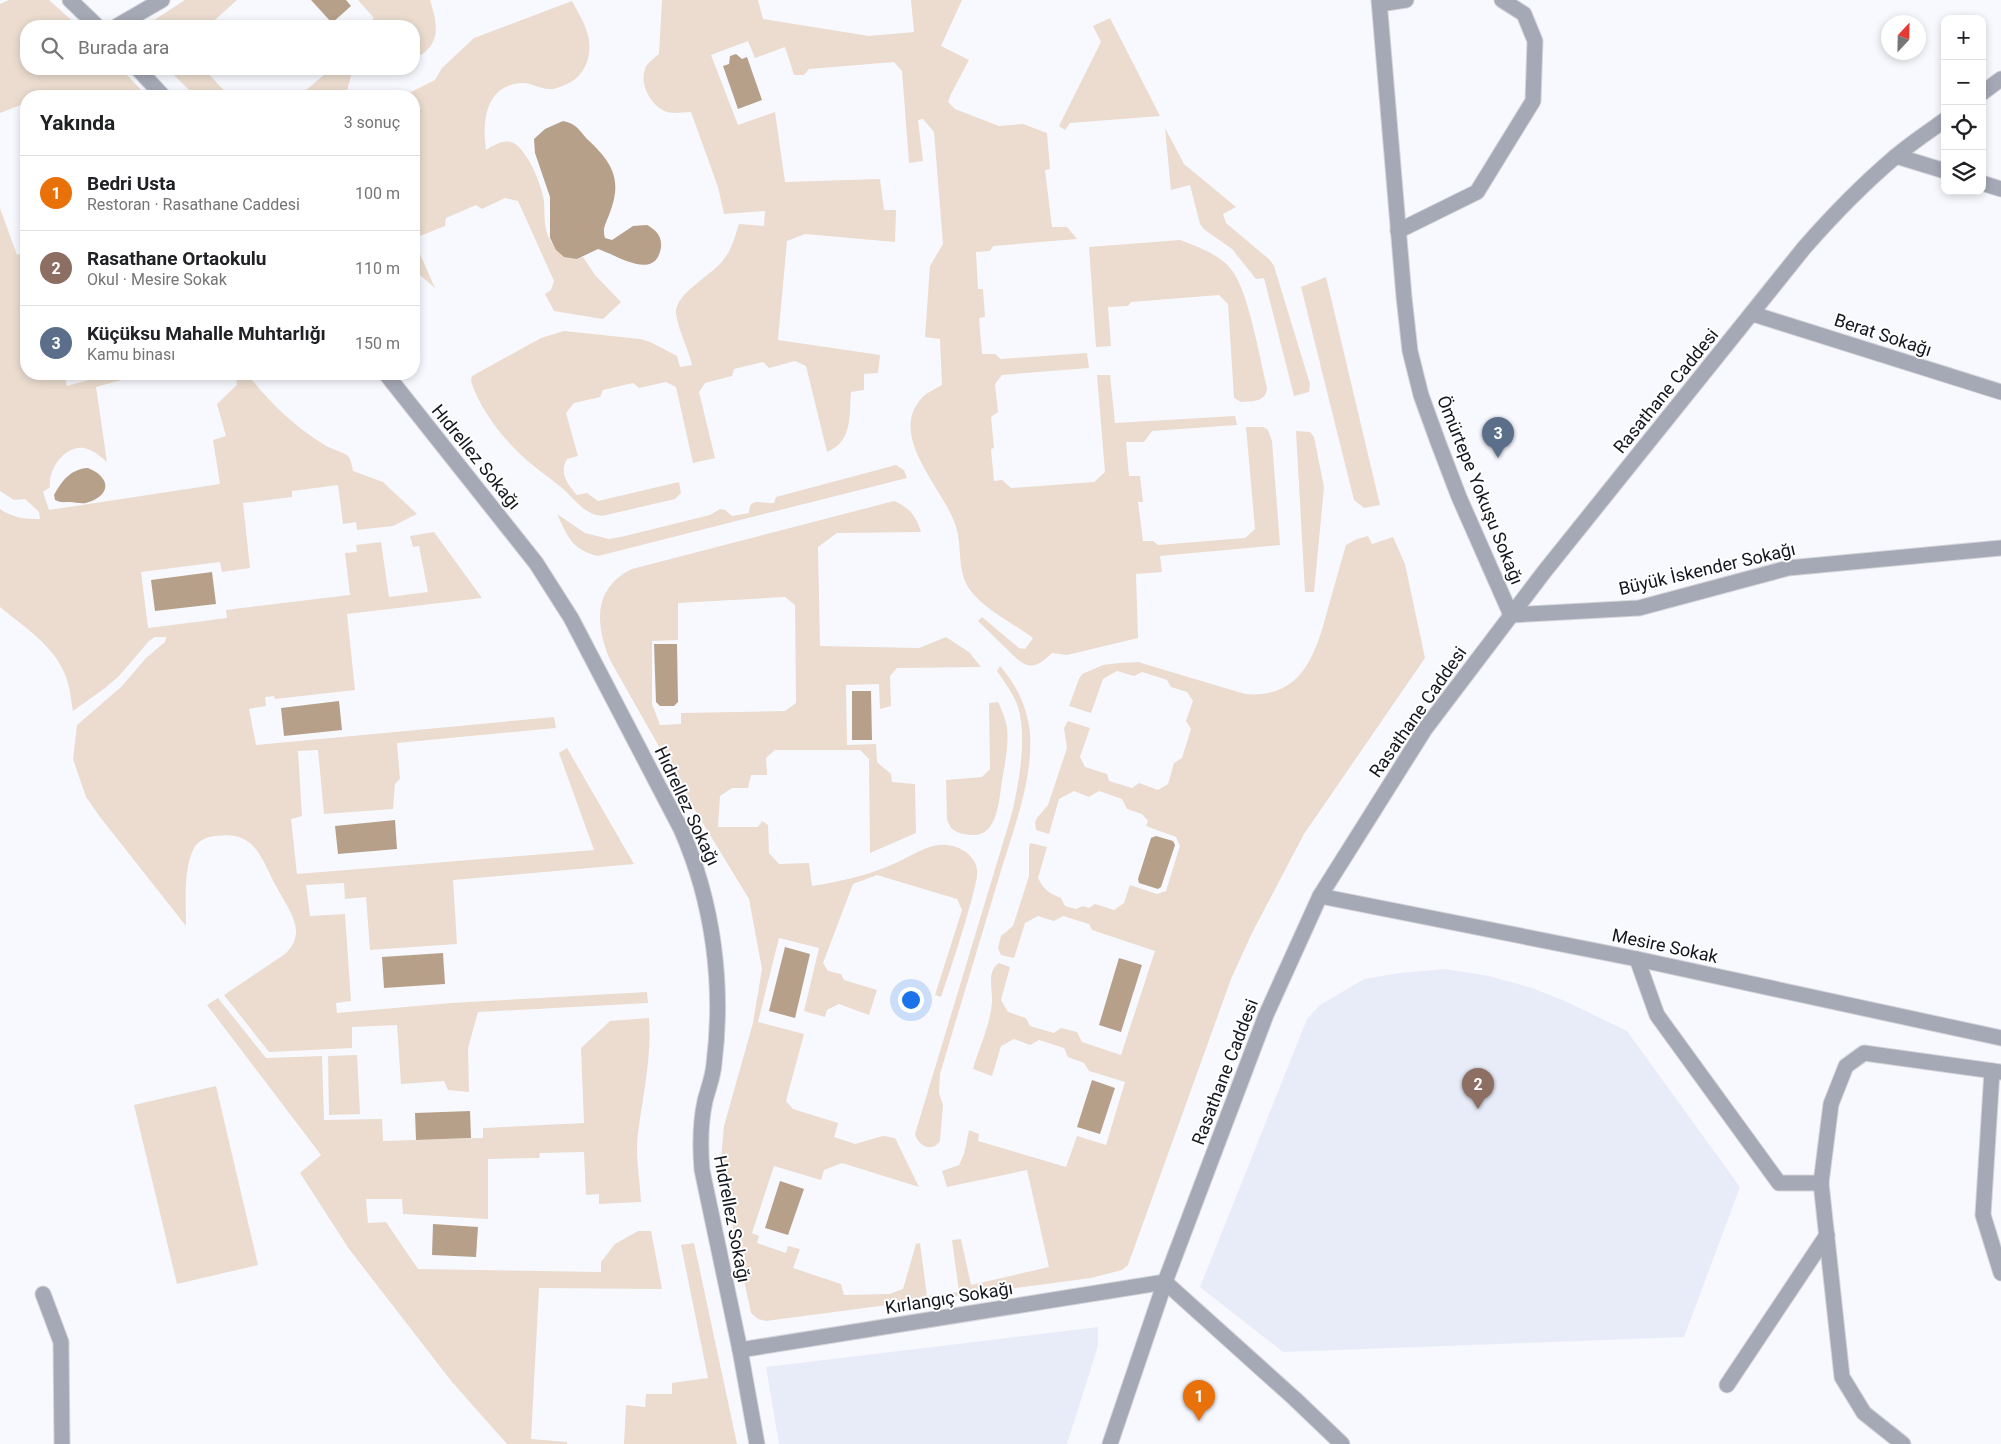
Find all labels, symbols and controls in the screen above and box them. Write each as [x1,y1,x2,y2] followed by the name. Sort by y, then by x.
[1881,15,1926,60] north arrow
[1941,15,1986,195] map controls
[1941,15,1986,60] button: +
[20,20,420,75] search box
[38,34,66,62] icon: search
[78,36,169,59] text: Burada ara
[1941,60,1986,105] button: −
[1941,105,1986,150] button: locate
[40,111,115,135] text: Yakında
[344,113,400,132] text: 3 sonuç
[1941,150,1986,195] button: layers
[87,172,176,195] text: Bedri Usta
[51,184,61,203] text: 1
[355,184,400,203] text: 100 m
[87,195,300,214] text: Restoran · Rasathane Caddesi
[87,247,266,270] text: Rasathane Ortaokulu
[51,259,61,278] text: 2
[355,259,400,278] text: 110 m
[87,270,227,289] text: Okul · Mesire Sokak
[1832,309,1934,360] street label: Berat Sokağı
[87,322,326,345] text: Küçüksu Mahalle Muhtarlığı
[1609,324,1722,457] street label: Rasathane Caddesi
[51,334,61,353] text: 3
[355,334,400,353] text: 150 m
[87,345,175,364] text: Kamu binası
[1433,392,1528,587] street label: Ömürtepe Yokuşu Sokağı
[428,400,525,513] street label: Hıdrellez Sokağı
[1482,417,1514,458] pin: 3
[1617,538,1797,599] street label: Büyük İskender Sokağı
[1365,642,1471,781] street label: Rasathane Caddesi
[651,743,724,869] street label: Hıdrellez Sokağı
[1610,924,1721,967] street label: Mesire Sokak
[898,987,924,1013] your location
[1187,996,1262,1148] street label: Rasathane Caddesi
[1462,1068,1494,1109] pin: 2
[710,1154,755,1284] street label: Hıdrellez Sokağı
[884,1277,1014,1318] street label: Kırlangıç Sokağı
[1183,1380,1215,1421] pin: 1

